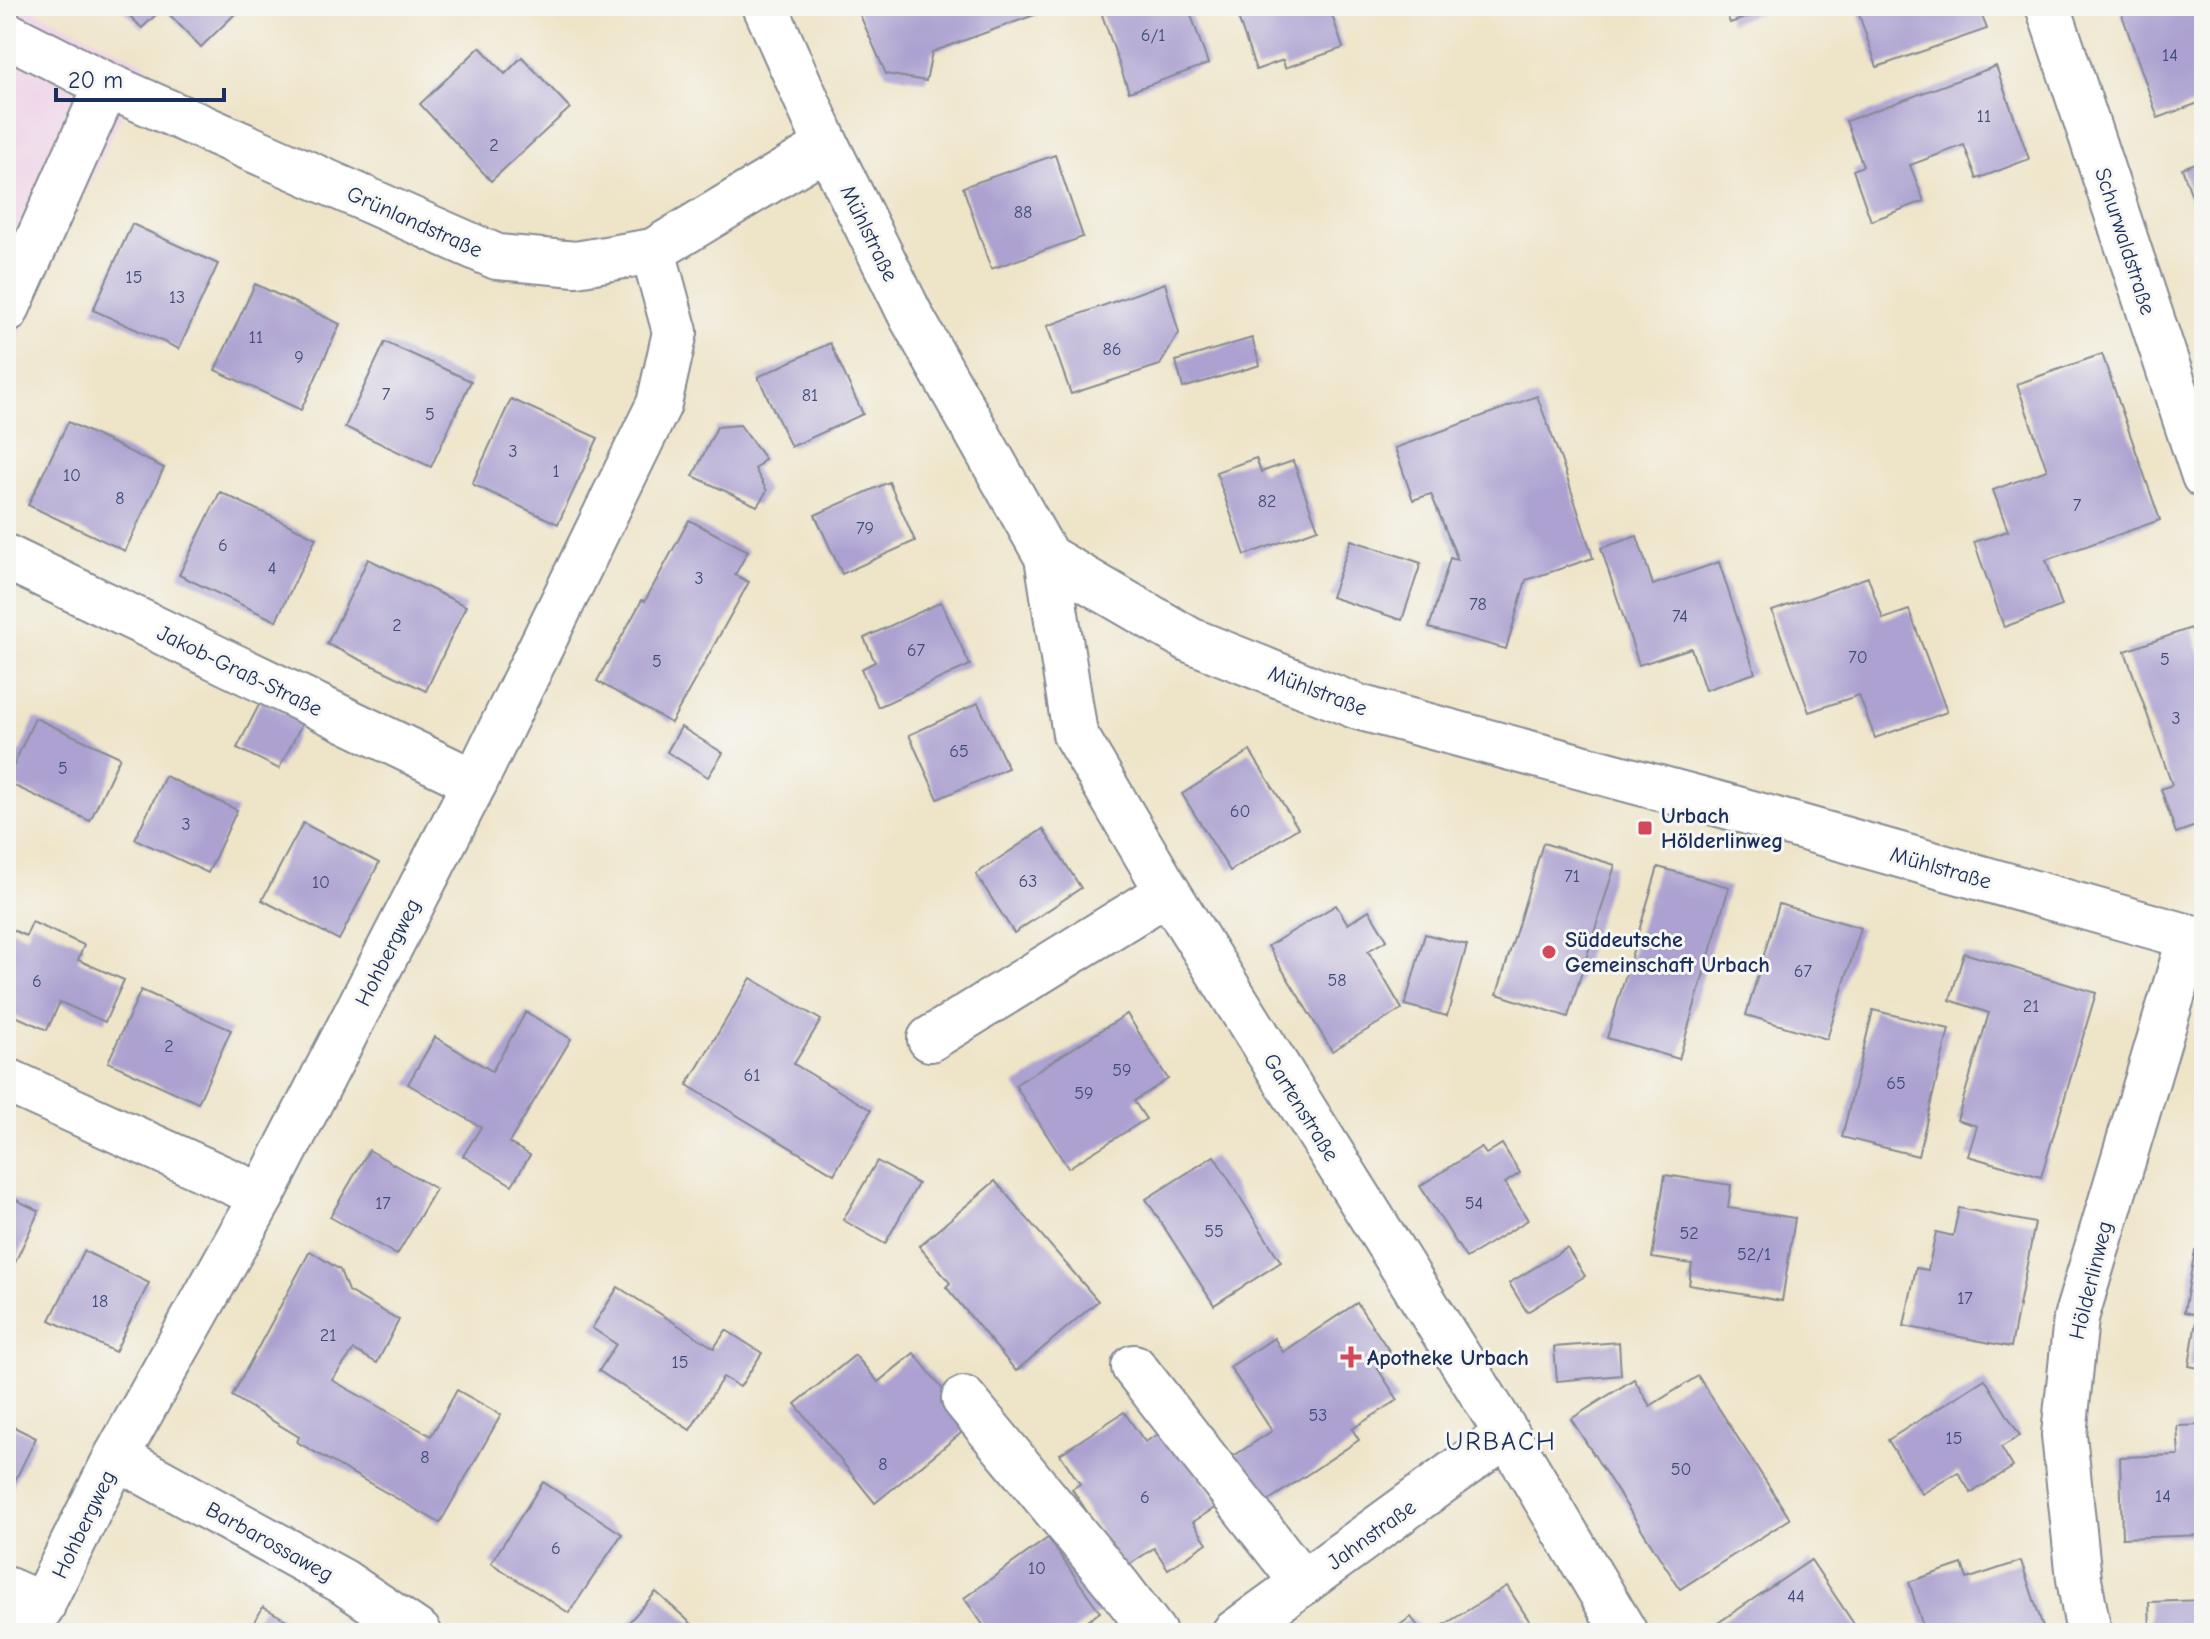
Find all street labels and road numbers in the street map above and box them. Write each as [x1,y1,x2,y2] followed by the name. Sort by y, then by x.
[2089,165,2161,318] street label: Schurwaldstraße
[343,180,486,263] street label: Grünlandstraße
[835,181,904,286] street label: Mühlstraße
[153,620,326,722] street label: Jakob-Graß-Straße
[1264,660,1371,722] street label: Mühlstraße
[1887,841,1994,895] street label: Mühlstraße
[350,894,426,1011] street label: Hohbergweg
[1258,1049,1345,1166] street label: Gartenstraße
[2064,1218,2118,1342] street label: Hölderlinweg
[47,1466,121,1583] street label: Hohbergweg
[1322,1494,1421,1576] street label: Jahnstraße
[201,1496,338,1588] street label: Barbarossaweg

